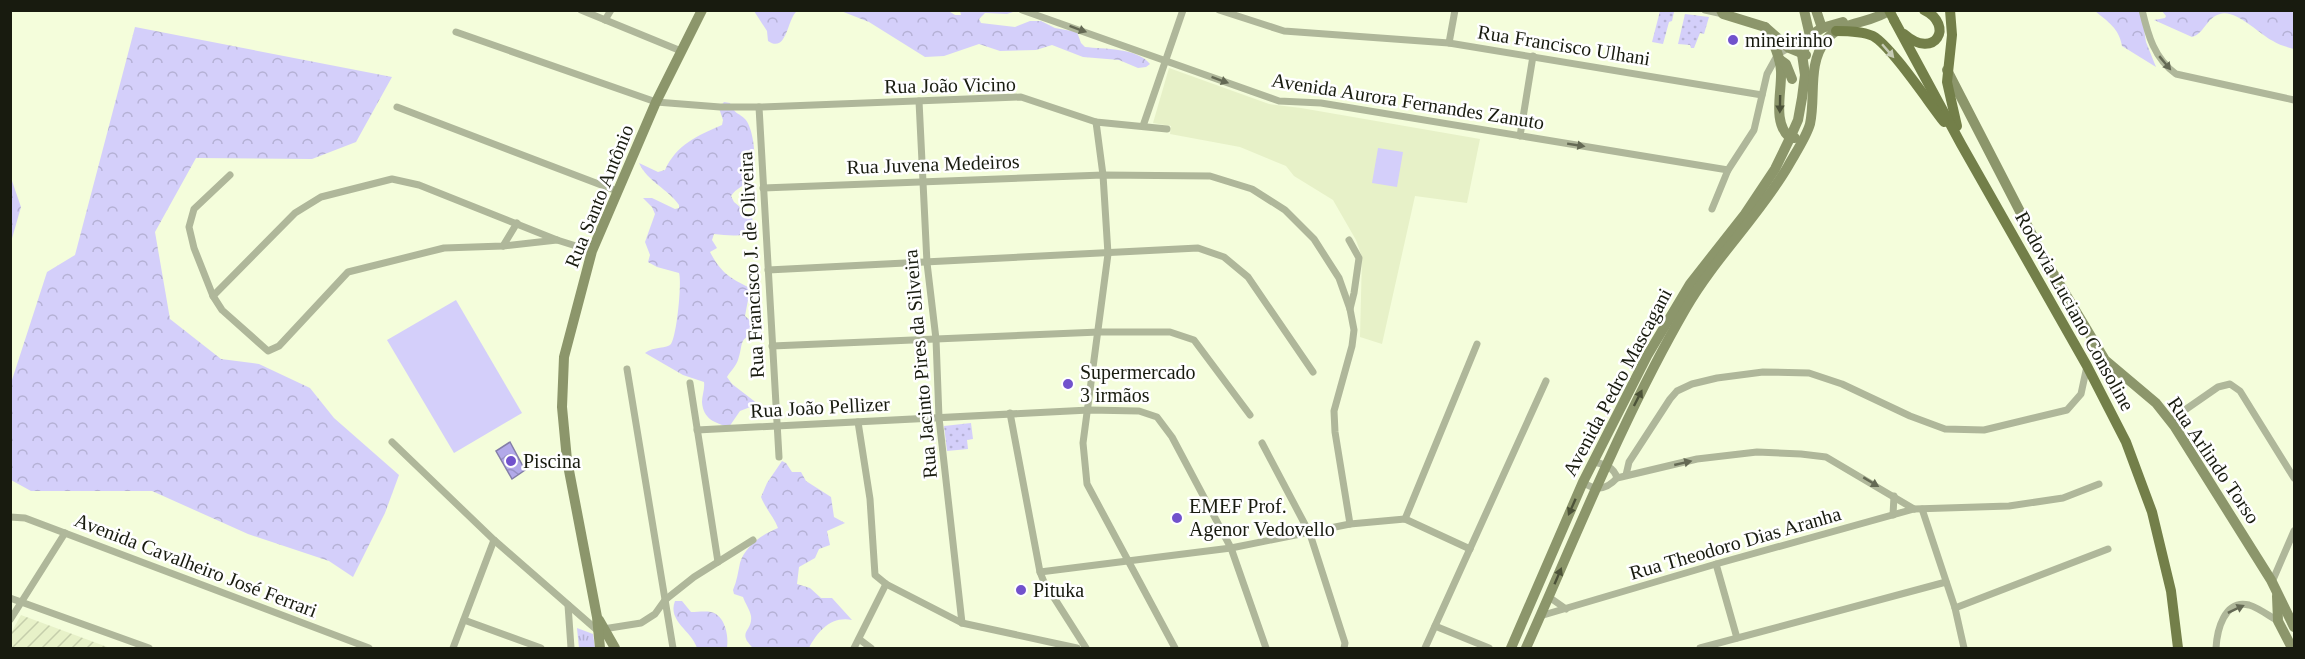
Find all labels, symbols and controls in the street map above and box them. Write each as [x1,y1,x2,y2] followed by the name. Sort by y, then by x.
[1476,20,1652,70] street label: Rua Francisco Ulhani
[1069,25,1087,35] one-way arrow
[1745,29,1833,51] place label: mineirinho
[1726,33,1740,47] marker: mineirinho
[1881,43,1895,58] one-way arrow
[2158,55,2171,71] one-way arrow
[1270,69,1546,133] street label: Avenida Aurora Fernandes Zanuto
[884,73,1016,97] street label: Rua João Vicino
[1212,76,1230,86] one-way arrow
[1775,94,1785,113] one-way arrow
[560,121,638,271] street label: Rua Santo Antônio
[1567,141,1586,150] one-way arrow
[846,150,1020,178] street label: Rua Juvena Medeiros
[734,151,768,379] street label: Rua Francisco J. de Oliveira
[2011,208,2139,415] street label: Rodovia Luciano Consoline
[899,248,941,479] street label: Rua Jacinto Pires da Silveira
[1558,284,1677,480] street label: Avenida Pedro Mascagani
[1080,361,1196,406] place label: Supermercado 3 irmãos
[1061,377,1075,391] marker: Supermercado 3 irmãos
[1633,389,1643,406] one-way arrow
[750,392,891,422] street label: Rua João Pellizer
[2163,392,2265,528] street label: Rua Arlindo Torso
[523,450,581,472] place label: Piscina
[504,454,518,468] marker: Piscina
[1674,457,1693,467] one-way arrow
[1863,477,1879,488] one-way arrow
[1189,495,1335,541] place label: EMEF Prof. Agenor Vedovello
[1568,499,1577,516] one-way arrow
[1627,502,1843,584] street label: Rua Theodoro Dias Aranha
[72,509,321,622] street label: Avenida Cavalheiro José Ferrari
[1170,511,1184,525] marker: EMEF Prof. Agenor Vedovello
[1553,566,1563,584] one-way arrow
[1033,579,1084,601] place label: Pituka
[1014,583,1028,597] marker: Pituka
[2227,604,2244,613] one-way arrow

